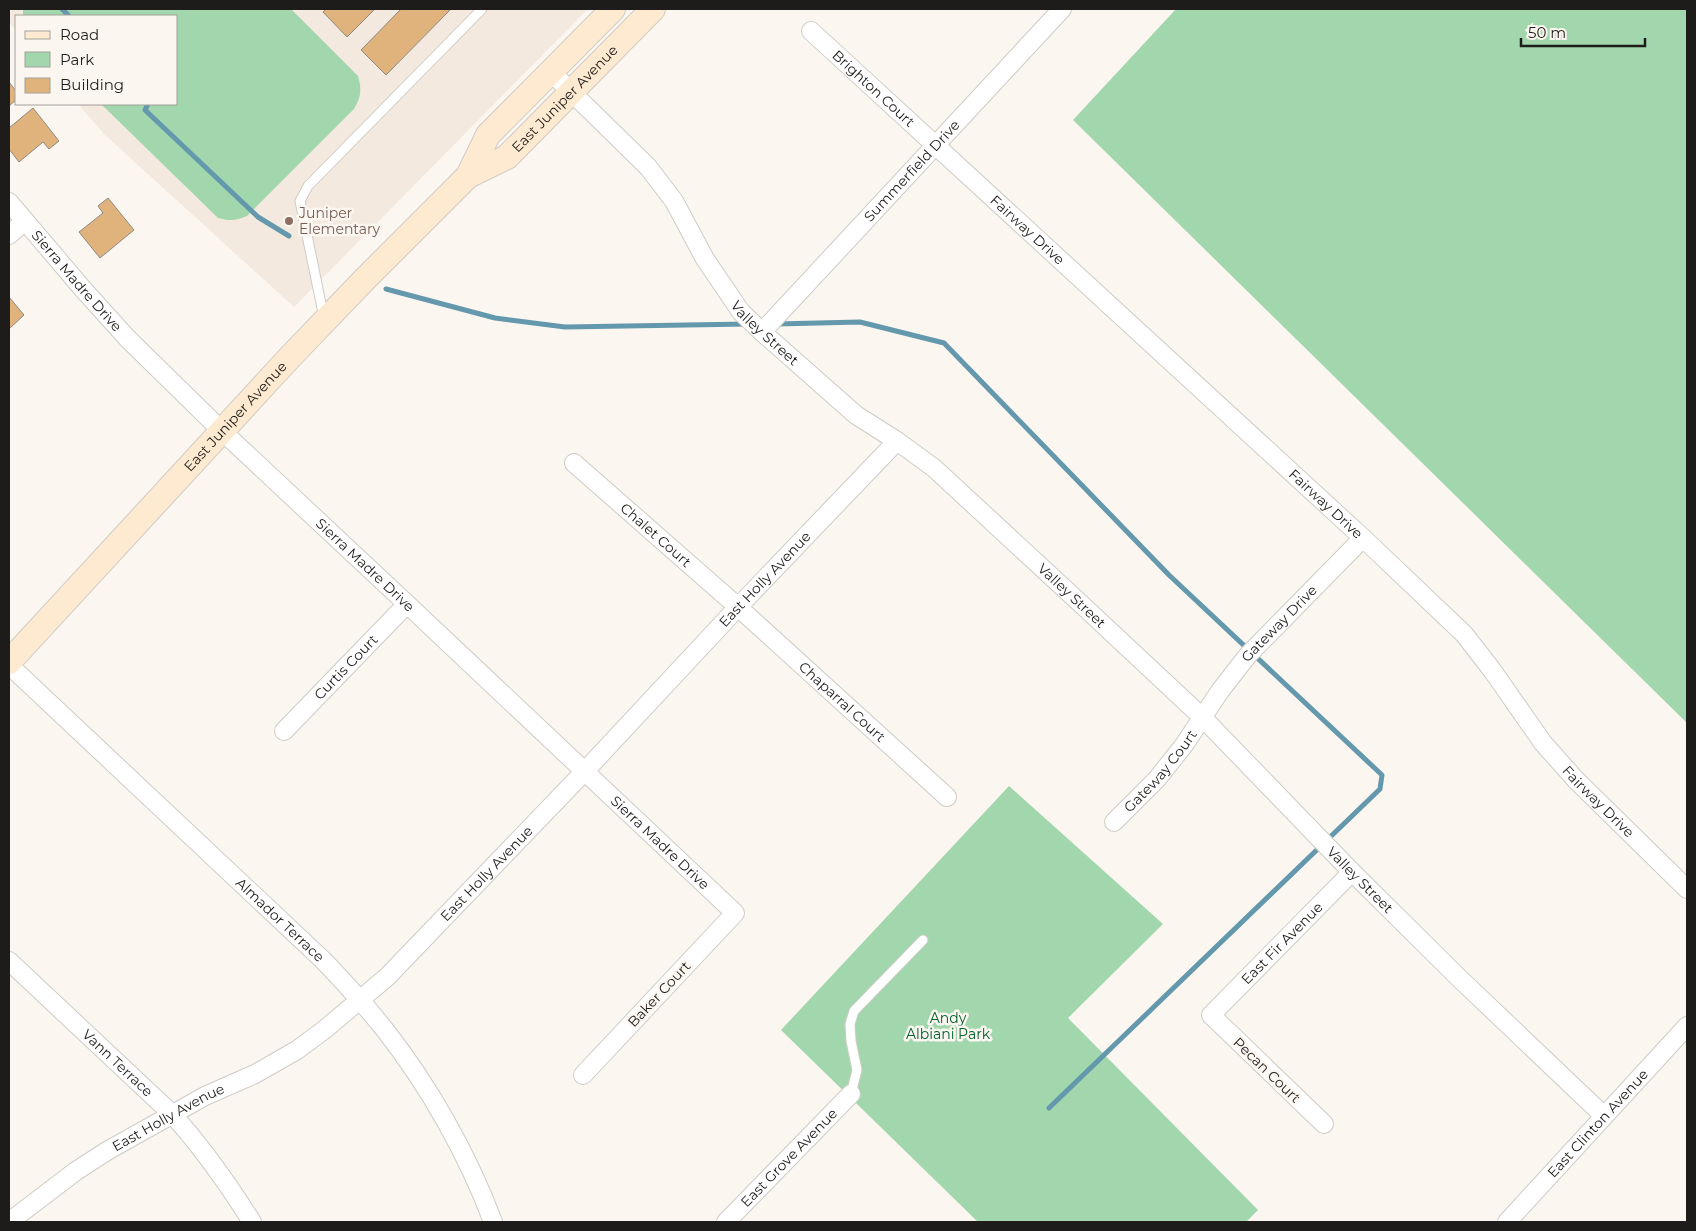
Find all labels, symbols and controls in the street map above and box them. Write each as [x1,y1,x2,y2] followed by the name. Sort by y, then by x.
[15,15,178,105] legend
[1521,15,1645,47] scale bar
[1528,23,1566,42] text: 50 m
[60,25,99,44] text: Road
[508,41,621,156] street label: East Juniper Avenue
[829,46,919,131] street label: Brighton Court
[60,50,94,69] text: Park
[60,75,124,94] text: Building
[860,116,963,226] street label: Summerfield Drive
[987,191,1068,268] street label: Fairway Drive
[298,204,381,238] place label: Juniper Elementary
[283,215,295,227] marker: Juniper Elementary
[28,226,126,335] street label: Sierra Madre Drive
[727,297,803,369] street label: Valley Street
[180,357,291,475] street label: East Juniper Avenue
[1285,465,1367,542] street label: Fairway Drive
[617,499,695,571] street label: Chalet Court
[312,514,418,615] street label: Sierra Madre Drive
[715,528,815,631] street label: East Holly Avenue
[1034,559,1110,632] street label: Valley Street
[1237,581,1321,665] street label: Gateway Drive
[310,630,382,704] street label: Curtis Court
[795,658,890,746] street label: Chaparral Court
[1120,726,1201,816] street label: Gateway Court
[1558,762,1638,841] street label: Fairway Drive
[607,792,713,893] street label: Sierra Madre Drive
[437,822,537,925] street label: East Holly Avenue
[1323,843,1397,917] street label: Valley Street
[232,874,328,966] street label: Almador Terrace
[1237,898,1326,988] street label: East Fir Avenue
[624,957,694,1031] street label: Baker Court
[906,1009,991,1043] park label: Andy Albiani Park
[78,1025,157,1101] street label: Vann Terrace
[1229,1033,1305,1107] street label: Pecan Court
[1543,1065,1652,1181] street label: East Clinton Avenue
[109,1080,227,1155] street label: East Holly Avenue
[737,1104,841,1211] street label: East Grove Avenue

